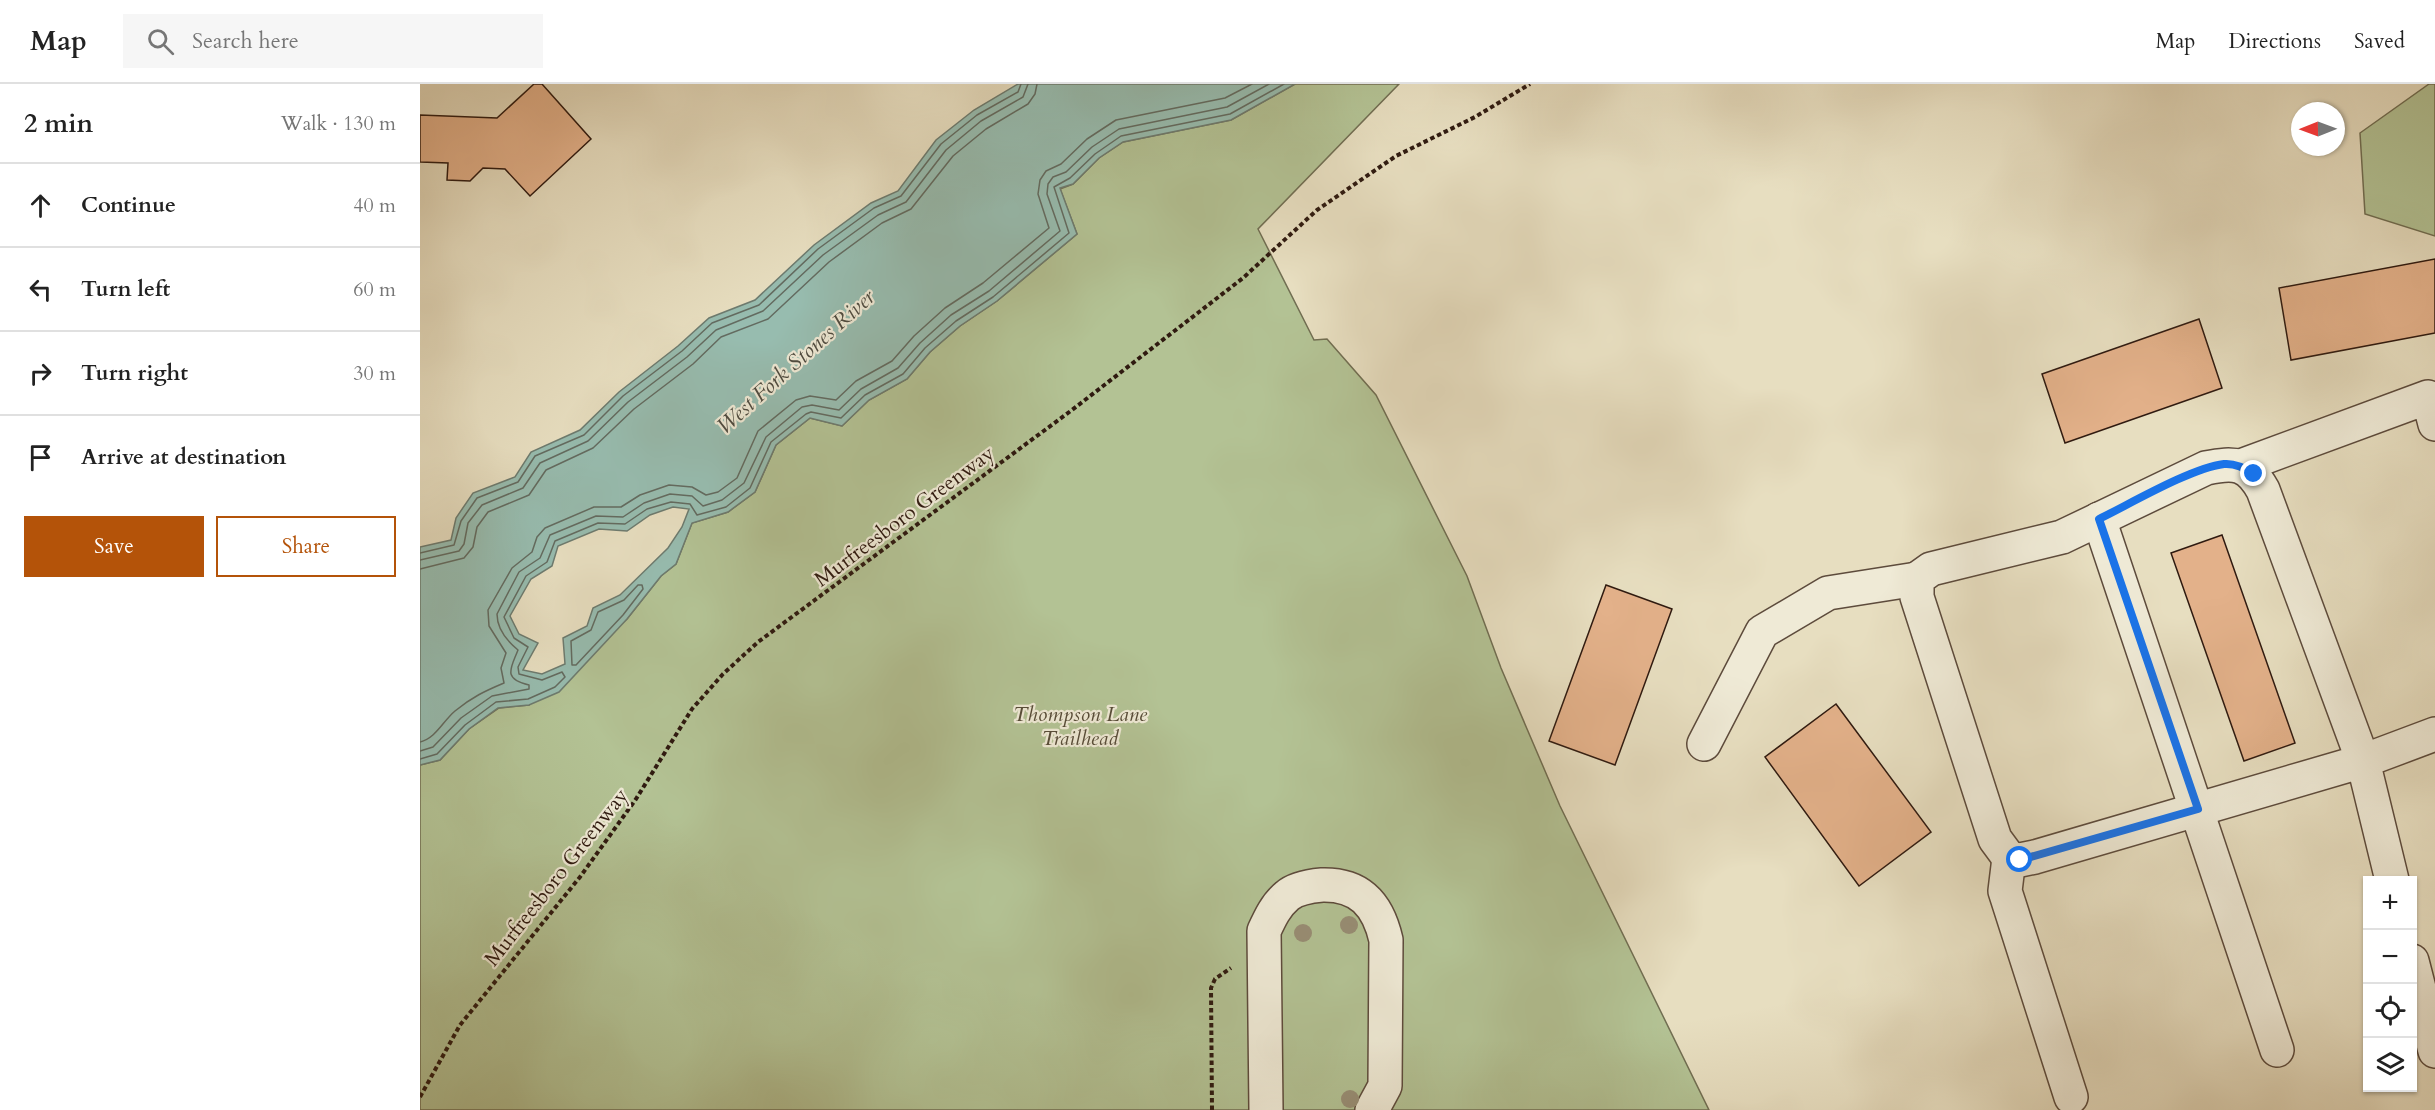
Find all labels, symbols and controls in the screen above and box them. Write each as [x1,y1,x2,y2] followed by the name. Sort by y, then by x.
[123,14,543,68] search box
[30,22,87,60] text: Map
[144,25,177,58] icon: search
[192,26,299,56] text: Search here
[2155,27,2195,56] text: Map
[2228,27,2321,56] text: Directions
[2354,27,2405,56] text: Saved
[2291,102,2345,156] north arrow
[24,106,93,141] text: 2 min
[281,110,396,137] text: Walk · 130 m
[24,189,57,222] icon: ahead
[81,190,176,220] text: Continue
[353,192,396,219] text: 40 m
[24,273,57,306] icon: left
[81,274,170,304] text: Turn left
[353,276,396,303] text: 60 m
[710,282,882,441] water label: West Fork Stones River
[24,357,57,390] icon: right
[81,358,188,388] text: Turn right
[353,360,396,387] text: 30 m
[808,439,1000,594] street label: Murfreesboro Greenway
[24,441,57,474] icon: arrive
[81,442,286,472] text: Arrive at destination
[2240,460,2266,486] route end
[24,516,204,577] button: Save
[216,516,396,577] button: Share
[1013,700,1148,753] park label: Thompson Lane Trailhead
[478,782,635,972] street label: Murfreesboro Greenway
[2006,846,2032,872] route start
[2363,876,2417,1092] map controls
[2363,876,2417,930] button: +
[2363,930,2417,984] button: −
[2363,984,2417,1038] button: locate
[2363,1038,2417,1092] button: layers

